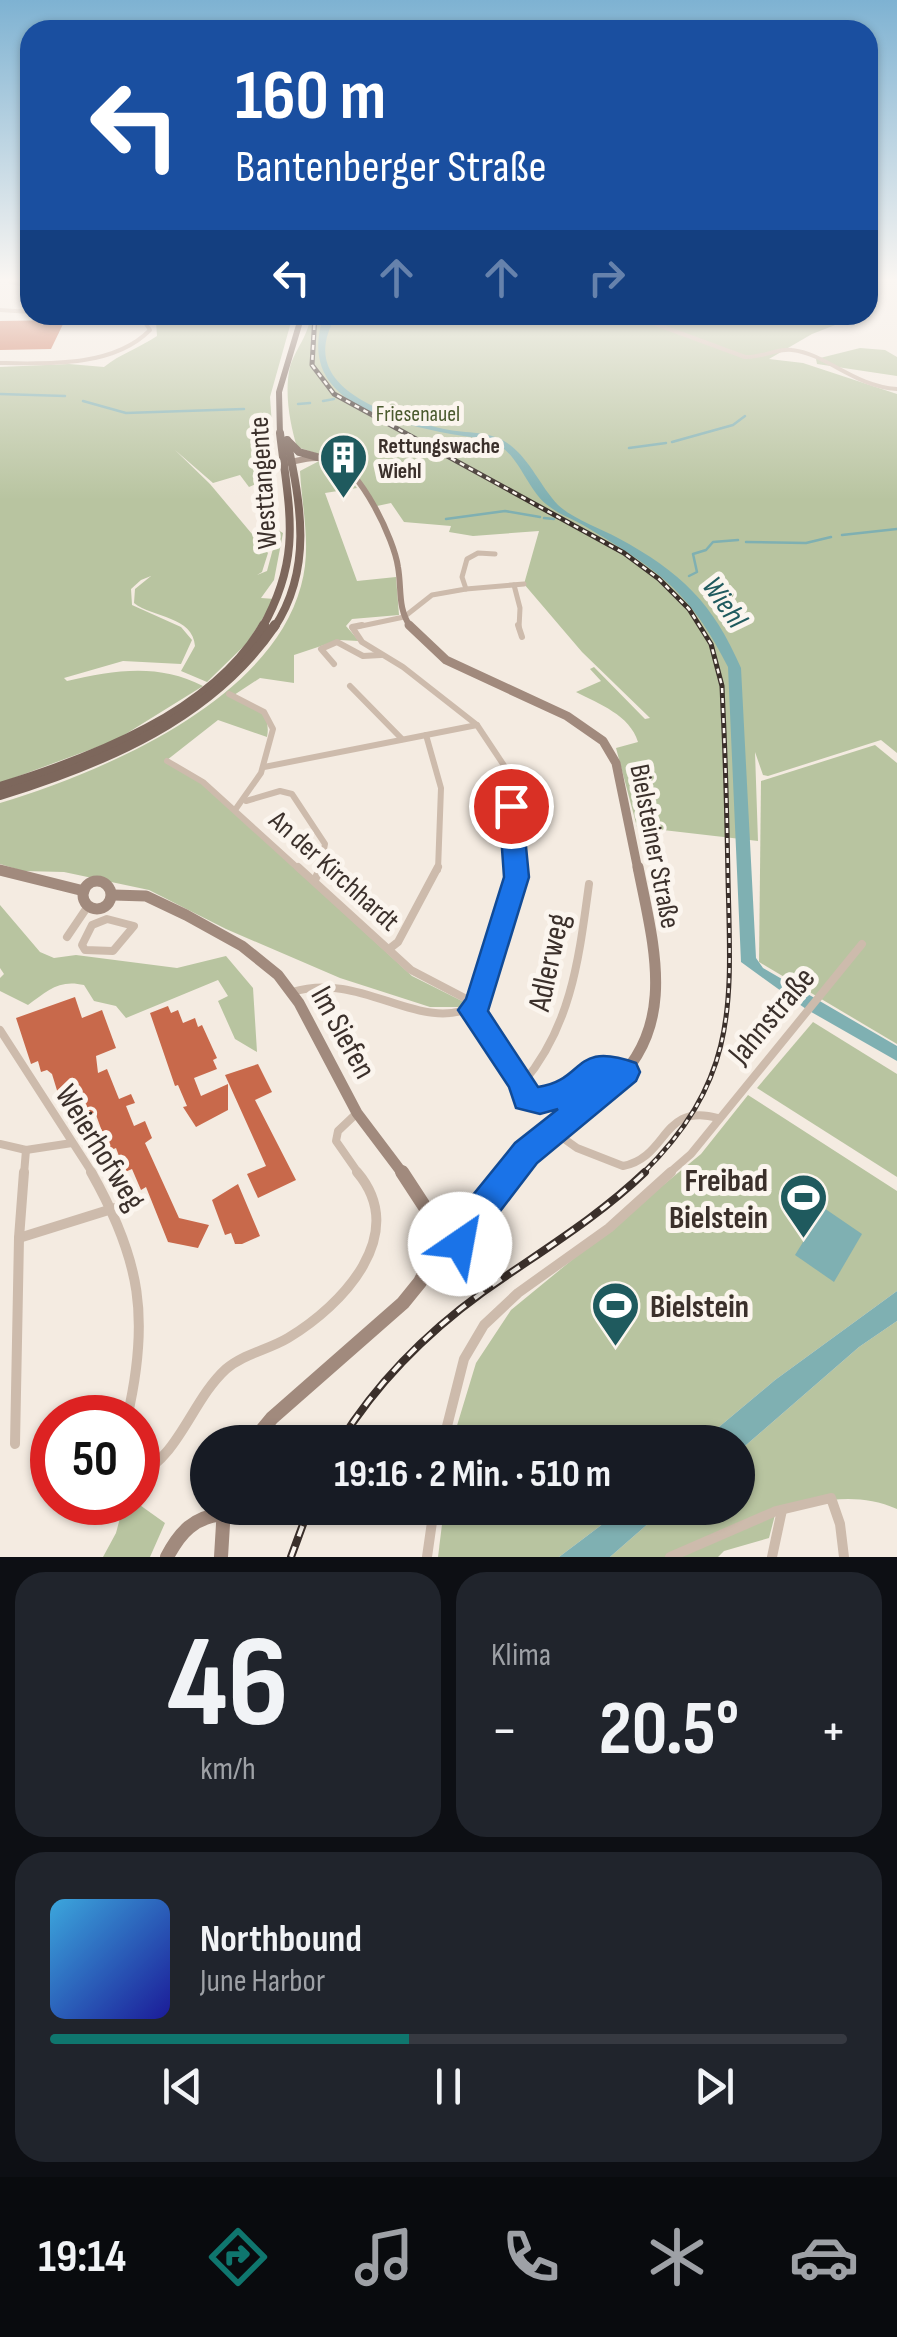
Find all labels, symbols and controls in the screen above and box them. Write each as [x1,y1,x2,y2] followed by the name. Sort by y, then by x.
[235,55,386,139] text: 160 m
[70,60,200,190] icon: left
[235,140,547,195] text: Bantenberger Straße
[264,250,319,305] icon: left
[369,250,424,305] icon: ahead
[474,250,529,305] icon: ahead
[579,250,634,305] icon: right
[376,401,460,428] park label: Friesenauel
[242,415,285,550] street label: Westtangente
[317,432,369,500] building icon: Rettungswache Wiehl
[378,433,500,485] place label: Rettungswache Wiehl
[694,570,755,636] water label: Wiehl
[622,761,687,931] street label: Bielsteiner Straße
[469,764,554,849] pin
[484,779,539,834] icon: arrive
[261,803,406,938] street label: An der Kirchhardt
[520,910,579,1016] street label: Adlerweg
[720,959,824,1073] street label: Jahnstraße
[301,980,384,1086] street label: Im Siefen
[46,1078,154,1218] street label: Weierhofweg
[669,1162,768,1238] place label: Freibad Bielstein
[777,1172,829,1240] sports icon: Freibad Bielstein
[408,1192,512,1296] position arrow
[589,1280,641,1348] sports icon: Bielstein
[650,1288,749,1327] place label: Bielstein
[30,1395,160,1525] speed limit sign: 50
[334,1452,611,1497] text: 19:16 · 2 Min. · 510 m
[167,1607,289,1763] text: 46
[491,1636,551,1675] text: Klima
[599,1685,739,1776] text: 20.5°
[491,1698,518,1765] text: −
[820,1698,847,1765] text: +
[200,1750,256,1789] text: km/h
[200,1917,362,1962] text: Northbound
[200,1962,325,2001] text: June Harbor
[155,2059,210,2114] icon: previous
[421,2059,476,2114] icon: pause
[687,2059,742,2114] icon: next
[203,2222,273,2292] icon: directions
[349,2222,419,2292] icon: music
[496,2222,566,2292] icon: phone
[642,2222,712,2292] icon: climate
[789,2222,859,2292] icon: car
[38,2230,126,2285] text: 19:14

